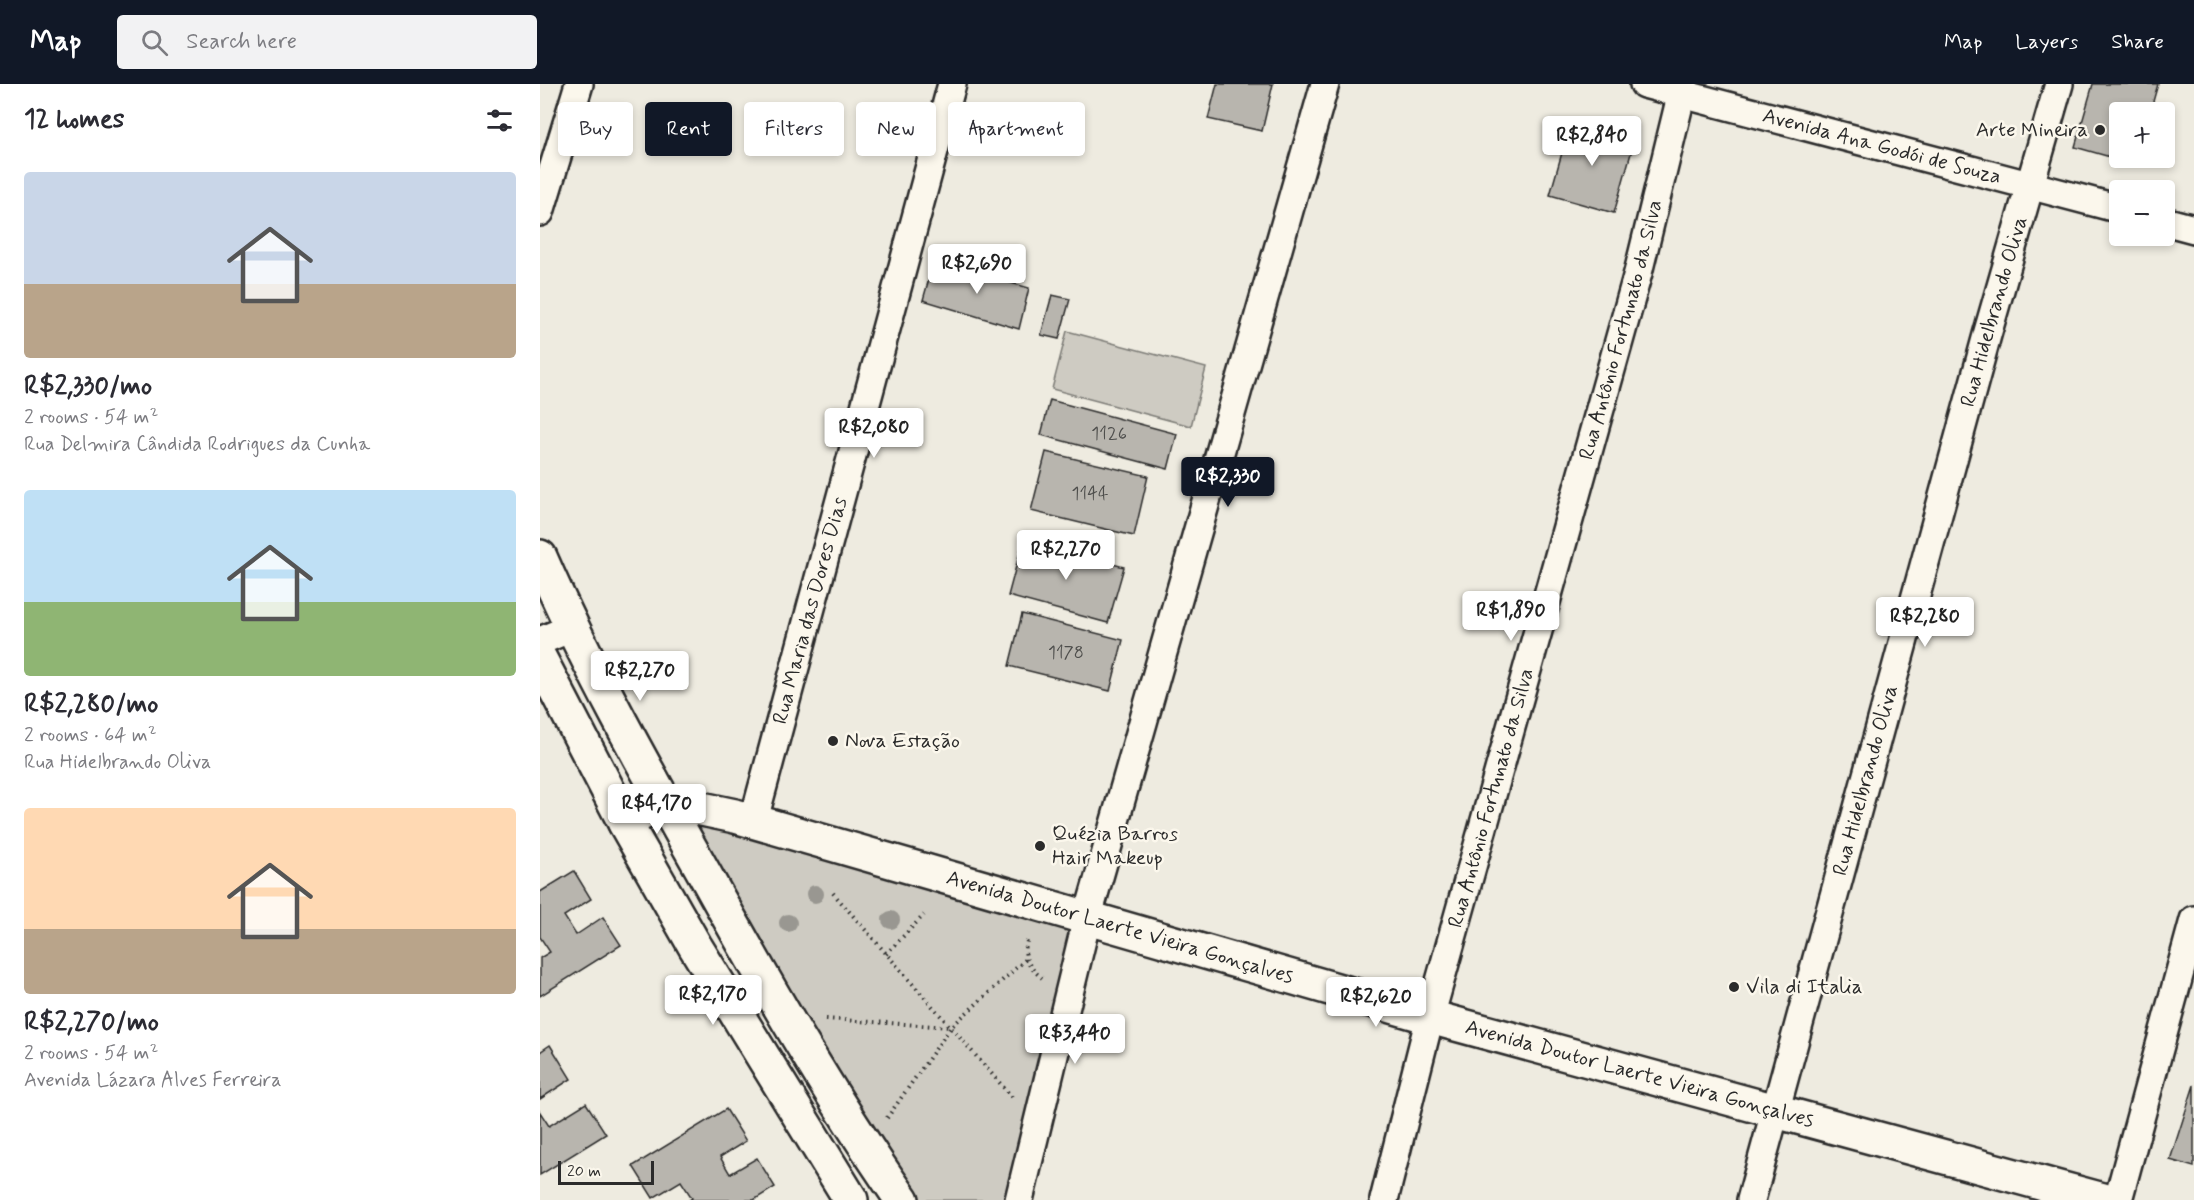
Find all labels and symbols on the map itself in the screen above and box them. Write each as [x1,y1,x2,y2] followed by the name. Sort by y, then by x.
[1760,102,2004,191] street label: Avenida Ana Godói de Souza
[1537,116,1647,167] pin: R$2,840
[1976,116,2088,144] place label: Arte Mineira
[2093,123,2107,137] marker: Arte Mineira
[1572,197,1669,463] street label: Rua Antônio Fortunato da Silva
[1954,213,2034,410] street label: Rua Hidelbrando Oliva
[922,244,1032,295] pin: R$2,690
[819,408,929,459] pin: R$2,080
[1091,422,1127,446] house number: 1126
[1173,457,1283,508] pin: R$2,330
[1072,482,1108,506] house number: 1144
[766,494,854,727] street label: Rua Maria das Dores Dias
[1011,530,1121,581] pin: R$2,270
[1456,591,1566,642] pin: R$1,890
[1870,597,1980,648] pin: R$2,280
[1048,641,1084,665] house number: 1178
[585,651,695,702] pin: R$2,270
[1442,665,1541,931] street label: Rua Antônio Fortunato da Silva
[1826,682,1905,879] street label: Rua Hidelbrando Oliva
[845,727,960,755] place label: Nova Estação
[826,734,840,748] marker: Nova Estação
[602,784,712,835] pin: R$4,170
[1052,820,1178,872] place label: Quézia Barros Hair Makeup
[1033,839,1047,853] marker: Quézia Barros Hair Makeup
[943,864,1297,991] street label: Avenida Doutor Laerte Vieira Gonçalves
[1746,973,1863,1001] place label: Vila di Italia
[658,975,768,1026] pin: R$2,170
[1321,977,1431,1028] pin: R$2,620
[1727,980,1741,994] marker: Vila di Italia
[1462,1013,1817,1135] street label: Avenida Doutor Laerte Vieira Gonçalves
[1020,1014,1130,1065] pin: R$3,440
[558,1158,654,1186] scale bar

